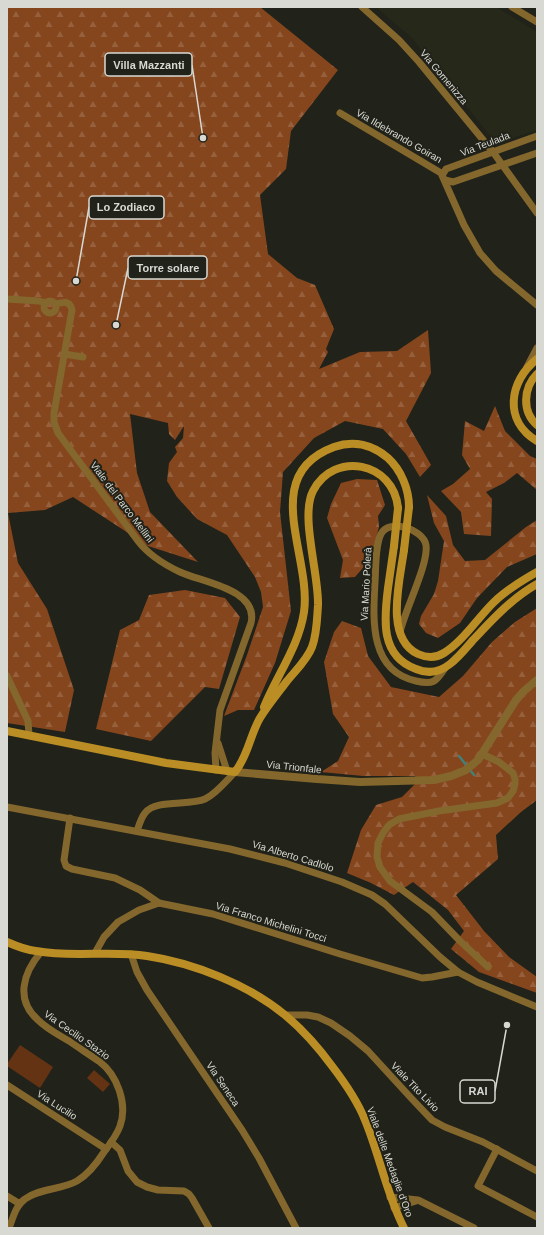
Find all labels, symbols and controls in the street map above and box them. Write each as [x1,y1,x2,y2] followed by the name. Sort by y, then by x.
[418,48,470,107] street label: Via Gomenizza
[105,53,192,76] callout: Villa Mazzanti
[113,59,185,71] text: Villa Mazzanti
[354,107,444,165] street label: Via Ildebrando Goiran
[459,129,512,158] street label: Via Teulada
[89,196,164,219] callout: Lo Zodiaco
[97,201,156,213] text: Lo Zodiaco
[128,256,207,279] callout: Torre solare
[137,262,199,274] text: Torre solare
[88,459,156,545] street label: Viale del Parco Mellini
[359,546,373,621] street label: Via Mario Polerà
[266,759,323,775] street label: Via Trionfale
[251,838,336,874] street label: Via Alberto Cadlolo
[214,900,328,944] street label: Via Franco Michelini Tocci
[42,1008,112,1062] street label: Via Cecilio Stazio
[204,1060,242,1109] street label: Via Seneca
[389,1060,442,1114] street label: Viale Tito Livio
[460,1080,495,1103] callout: RAI
[469,1085,487,1097] text: RAI
[35,1088,79,1122] street label: Via Lucilio
[365,1105,415,1219] street label: Viale delle Medaglie d'Oro

